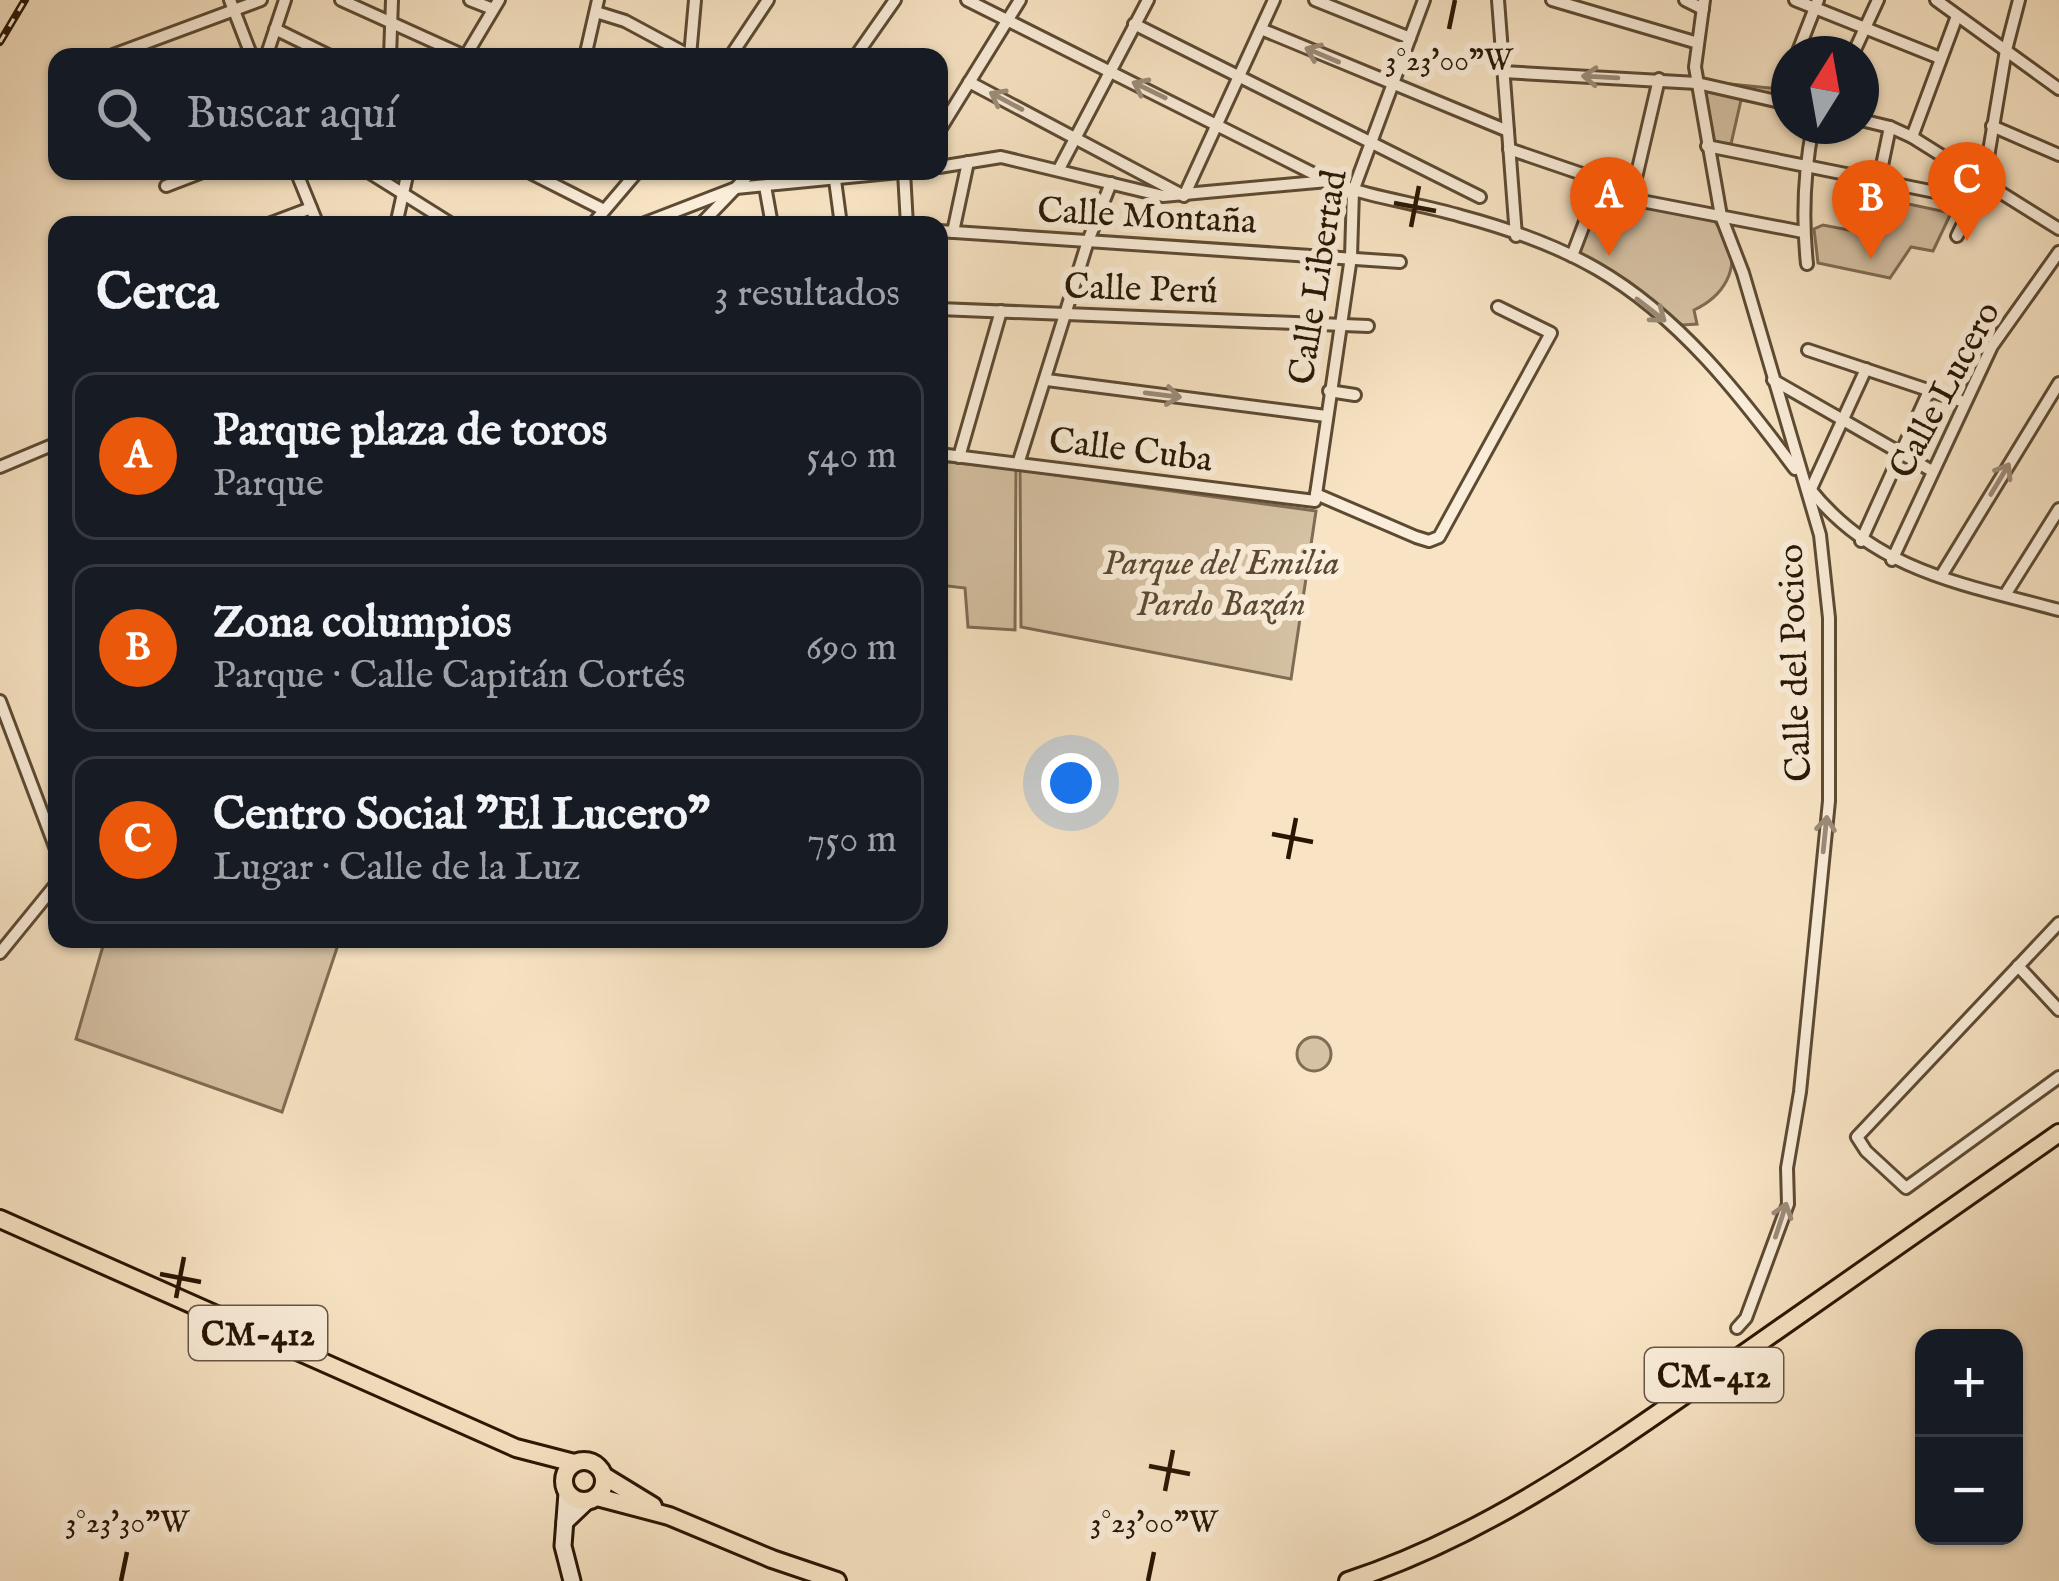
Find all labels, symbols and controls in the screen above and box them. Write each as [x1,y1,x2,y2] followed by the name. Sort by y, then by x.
[1771,36,1879,144] north arrow
[1304,43,1341,64] one-way arrow
[1385,43,1514,81] text: 3°23'00"W
[48,48,948,180] search box
[1581,65,1620,88] one-way arrow
[1132,78,1167,101] one-way arrow
[90,81,156,147] icon: search
[186,86,397,143] text: Buscar aquí
[989,89,1025,112] one-way arrow
[1928,142,2006,241] pin: C
[1570,157,1648,256] pin: A
[1832,160,1910,259] pin: B
[1279,166,1359,388] street label: Calle Libertad
[1036,188,1258,246] street label: Calle Montaña
[96,262,219,327] text: Cerca
[1063,264,1219,316] street label: Calle Perú
[714,270,900,319] text: 3 resultados
[1880,294,2012,487] street label: Calle Lucero
[1635,296,1667,323] one-way arrow
[1142,384,1181,407] one-way arrow
[213,403,607,460] text: Parque plaza de toros
[1046,418,1215,484] street label: Calle Cuba
[125,432,151,481] text: A
[806,432,897,481] text: 540 m
[213,460,324,509] text: Parque
[1988,463,2012,497] one-way arrow
[1102,541,1340,628] park label: Parque del Emilia Pardo Bazán
[1769,543,1823,783] street label: Calle del Pocico
[213,595,512,652] text: Zona columpios
[125,624,151,673] text: B
[806,624,897,673] text: 690 m
[213,652,686,701] text: Parque · Calle Capitán Cortés
[1041,753,1101,813] your location
[213,787,710,844] text: Centro Social "El Lucero"
[1815,815,1837,854] one-way arrow
[124,816,152,865] text: C
[807,816,897,865] text: 750 m
[213,844,581,893] text: Lugar · Calle de la Luz
[1772,1202,1794,1240] one-way arrow
[189,1306,327,1360] road number: CM-412
[1915,1329,2023,1545] map controls
[1915,1329,2023,1437] button: +
[1645,1348,1783,1402] road number: CM-412
[1915,1437,2023,1545] button: −
[65,1505,190,1543] text: 3°23'30"W
[1090,1505,1219,1543] text: 3°23'00"W

